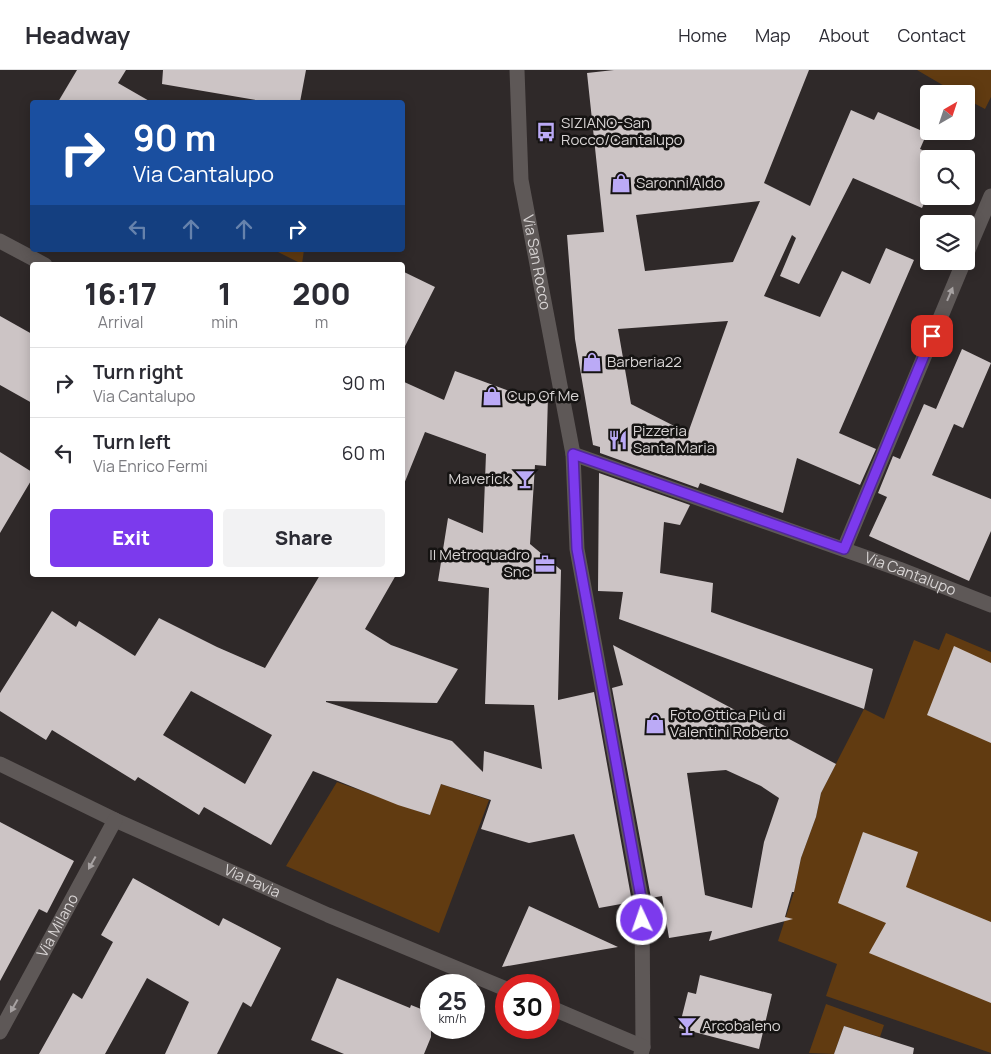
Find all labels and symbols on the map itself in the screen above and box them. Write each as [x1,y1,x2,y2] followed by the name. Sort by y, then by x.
[920,85,975,140] north arrow
[561,112,683,150] place label: SIZIANO-San Rocco/Cantalupo
[535,121,557,143] bus stop icon: SIZIANO-San Rocco/Cantalupo
[610,172,632,194] shop icon: Saronni Aldo
[636,172,723,193] place label: Saronni Aldo
[518,213,556,312] street label: Via San Rocco
[946,286,954,301] one-way arrow
[911,315,953,357] pin
[581,351,603,373] shop icon: Barberia22
[607,351,682,372] place label: Barberia22
[481,385,503,407] shop icon: Cup Of Me
[507,385,579,406] place label: Cup Of Me
[633,420,715,458] place label: Pizzeria Santa Maria
[607,429,629,451] restaurant icon: Pizzeria Santa Maria
[449,468,511,489] place label: Maverick
[514,468,536,490] bar icon: Maverick
[429,544,530,582] place label: Il Metroquadro Snc
[862,547,959,600] street label: Via Cantalupo
[534,553,556,575] office icon: Il Metroquadro Snc
[670,704,789,742] place label: Foto Ottica Più di Valentini Roberto
[644,713,666,735] shop icon: Foto Ottica Più di Valentini Roberto
[88,856,96,871] one-way arrow
[221,859,284,902] street label: Via Pavia
[31,890,83,961] street label: Via Milano
[615,893,667,945] position arrow
[495,974,560,1039] speed limit sign: 30
[10,998,18,1013] one-way arrow
[676,1015,698,1037] bar icon: Arcobaleno
[702,1015,781,1036] place label: Arcobaleno

